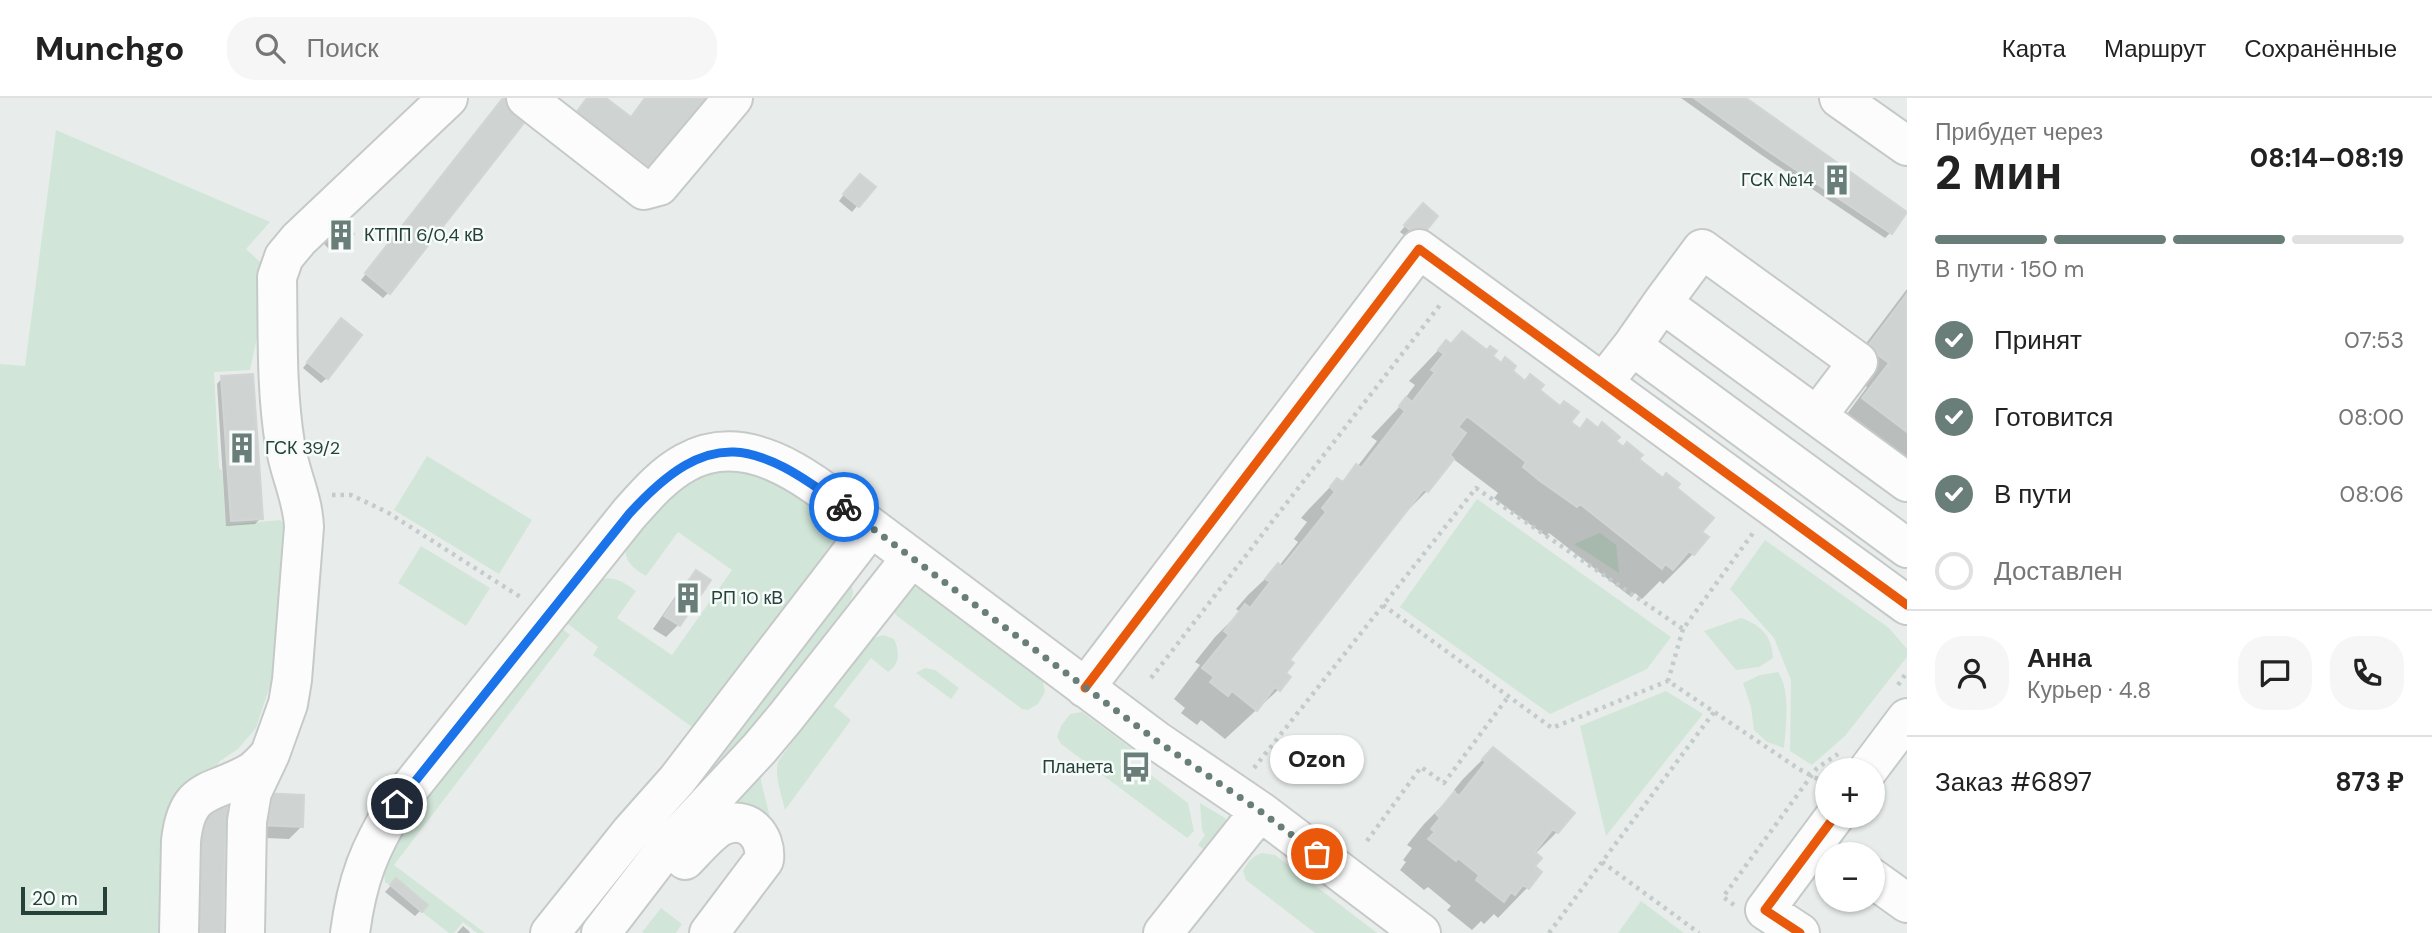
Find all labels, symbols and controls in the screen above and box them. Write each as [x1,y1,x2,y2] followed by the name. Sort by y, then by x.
[227,17,717,80] search box
[35,27,185,70] text: Munchgo
[251,29,289,67] icon: search
[307,31,379,65] text: Поиск
[2002,33,2066,64] text: Карта
[2104,33,2206,64] text: Маршрут
[2244,33,2397,64] text: Сохранённые
[1935,117,2103,147] text: Прибудет через
[2250,141,2404,175] text: 08:14–08:19
[1935,143,2062,203] text: 2 мин
[1820,163,1854,197] building icon: ГСК №14
[1741,168,1814,192] place label: ГСК №14
[324,218,358,252] building icon: КТПП 6/0,4 кВ
[364,223,484,247] place label: КТПП 6/0,4 кВ
[1935,254,2084,284] text: В пути · 150 m
[1935,321,1973,359] icon: check
[1994,323,2082,357] text: Принят
[2344,325,2404,355] text: 07:53
[1935,398,1973,436] icon: check
[1994,400,2113,434] text: Готовится
[2338,402,2404,432] text: 08:00
[225,431,259,465] building icon: ГСК 39/2
[265,436,340,460] place label: ГСК 39/2
[809,472,879,542] courier
[1935,475,1973,513] icon: check
[1994,477,2072,511] text: В пути
[2339,479,2404,509] text: 08:06
[825,488,863,526] icon: bike
[1994,554,2123,588] text: Доставлен
[671,581,705,615] building icon: РП 10 кВ
[711,586,783,610] place label: РП 10 кВ
[1935,636,2009,710] button: person
[2238,636,2312,710] button: chat
[2330,636,2404,710] button: phone
[2027,641,2092,675] text: Анна
[2027,675,2151,705] text: Курьер · 4.8
[1270,735,1364,784] callout: Ozon
[1288,744,1346,774] text: Ozon
[1119,750,1153,784] bus stop icon: Планета
[1042,755,1114,779] place label: Планета
[1815,758,1885,912] map controls
[1815,758,1885,828] button: +
[1935,765,2092,799] text: Заказ #6897
[2335,765,2404,799] text: 873 ₽
[367,774,427,834] pin
[378,785,416,823] icon: home
[1287,824,1347,884] pin
[1298,835,1336,873] icon: bag
[1815,842,1885,912] button: −
[21,884,107,916] scale bar
[32,886,78,911] text: 20 m

